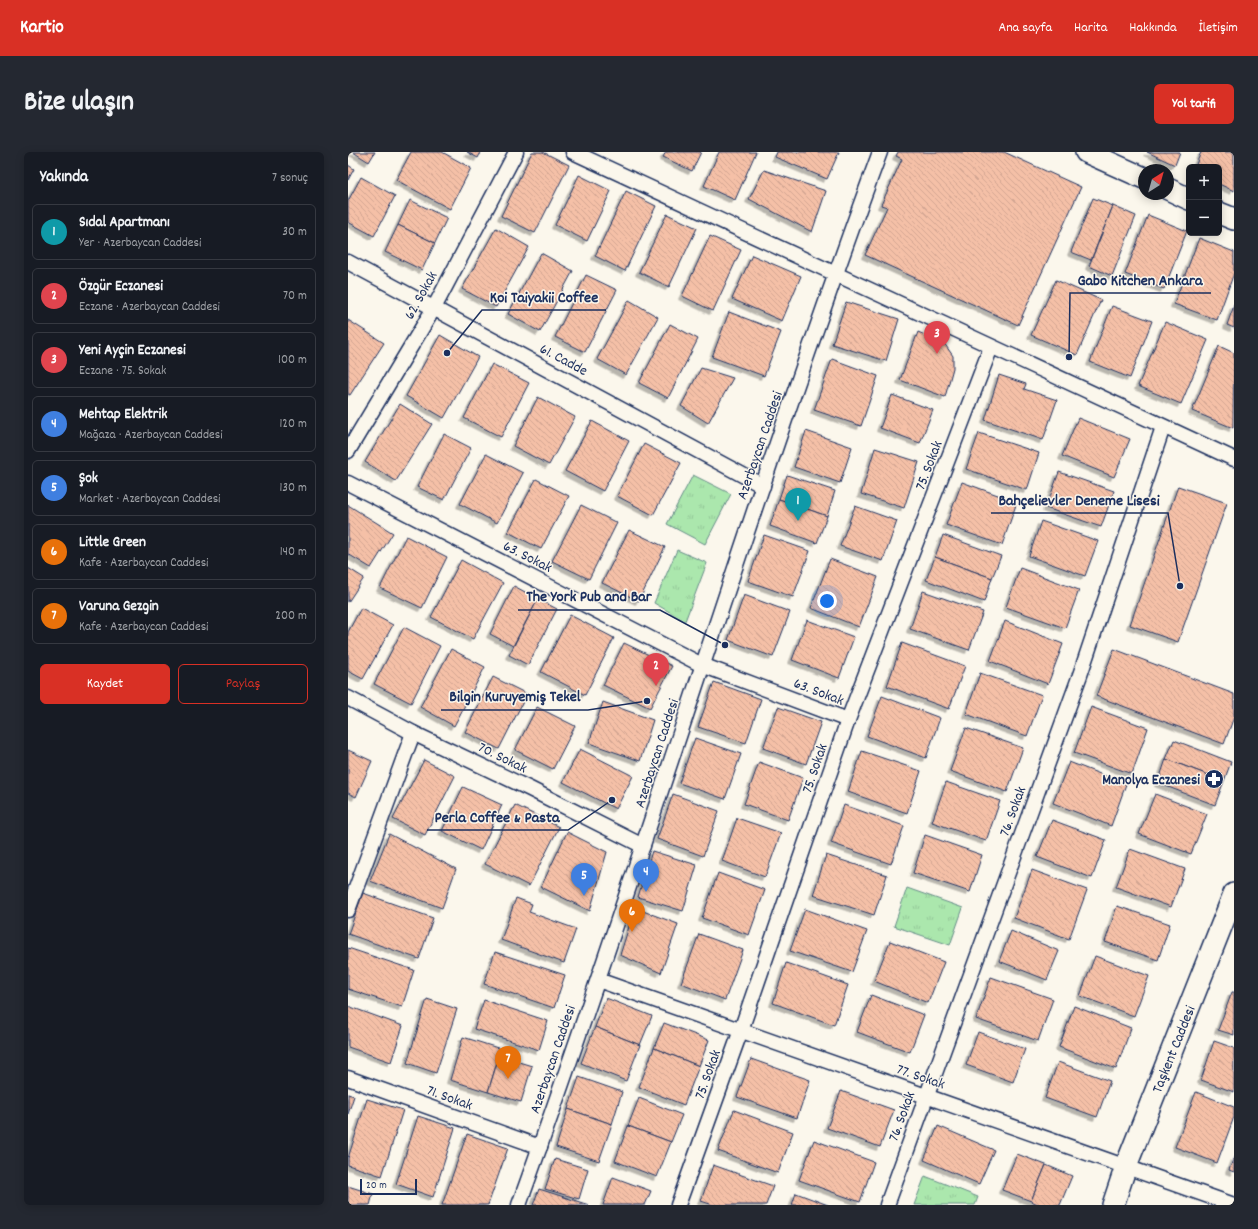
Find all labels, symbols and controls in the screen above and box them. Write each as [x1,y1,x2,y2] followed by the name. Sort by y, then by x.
[20,15,64,42] text: Kartio
[998,18,1052,38] text: Ana sayfa
[1074,18,1107,38] text: Harita
[1129,18,1177,38] text: Hakkında
[1199,18,1238,38] text: İletişim
[24,84,134,124] text: Bize ulaşın
[1154,84,1234,124] button: Yol tarifi
[1138,164,1174,200] north arrow
[1186,164,1222,236] map controls
[1186,164,1222,200] button: +
[40,166,88,190] text: Yakında
[272,169,308,188] text: 7 sonuç
[1186,200,1222,236] button: −
[79,212,170,234] text: Sıdal Apartmanı
[53,223,55,242] text: 1
[282,223,307,242] text: 30 m
[79,234,201,253] text: Yer · Azerbaycan Caddesi
[1070,265,1211,293] callout: Gabo Kitchen Ankara
[399,268,444,324] street label: 62. Sokak
[1077,270,1204,293] text: Gabo Kitchen Ankara
[79,276,163,298] text: Özgür Eczanesi
[482,282,606,310] callout: Koi Taiyakii Coffee
[51,287,57,306] text: 2
[283,287,307,306] text: 70 m
[490,287,598,310] text: Koi Taiyakii Coffee
[79,298,220,317] text: Eczane · Azerbaycan Caddesi
[924,321,950,354] pin: 3
[535,339,591,383] street label: 61. Cadde
[79,340,186,362] text: Yeni Ayçin Eczanesi
[51,351,57,370] text: 3
[278,351,307,370] text: 100 m
[79,362,166,381] text: Eczane · 75. Sokak
[732,388,790,503] street label: Azerbaycan Caddesi
[79,404,167,426] text: Mehtap Elektrik
[51,415,57,434] text: 4
[279,415,307,434] text: 120 m
[79,426,223,445] text: Mağaza · Azerbaycan Caddesi
[910,438,949,494] street label: 75. Sokak
[79,468,98,490] text: Şok
[51,479,57,498] text: 5
[279,479,307,498] text: 130 m
[991,485,1168,513] callout: Bahçelievler Deneme Lisesi
[785,488,811,521] pin: 1
[79,490,220,509] text: Market · Azerbaycan Caddesi
[998,490,1160,513] text: Bahçelievler Deneme Lisesi
[79,532,146,554] text: Little Green
[499,536,556,580] street label: 63. Sokak
[51,543,57,562] text: 6
[280,543,307,562] text: 140 m
[79,554,209,573] text: Kafe · Azerbaycan Caddesi
[518,582,660,610] callout: The York Pub and Bar
[526,586,653,609] text: The York Pub and Bar
[817,591,837,611] your location
[79,596,159,618] text: Varuna Gezgin
[52,607,56,626] text: 7
[275,607,307,626] text: 200 m
[79,618,209,637] text: Kafe · Azerbaycan Caddesi
[643,653,669,686] pin: 2
[40,664,170,704] button: Kaydet
[178,664,308,704] button: Paylaş
[790,673,847,713] street label: 63. Sokak
[441,682,588,710] callout: Bilgin Kuruyemiş Tekel
[449,686,581,709] text: Bilgin Kuruyemiş Tekel
[630,696,686,811] street label: Azerbaycan Caddesi
[474,737,531,780] street label: 70. Sokak
[797,741,835,796] street label: 75. Sokak
[1203,768,1225,790] pharmacy icon: Manolya Eczanesi
[1102,770,1200,792] place label: Manolya Eczanesi
[995,784,1033,840] street label: 76. Sokak
[427,802,568,830] callout: Perla Coffee & Pasta
[435,807,561,830] text: Perla Coffee & Pasta
[633,859,659,892] pin: 4
[571,863,597,896] pin: 5
[619,899,645,932] pin: 6
[525,1002,583,1117] street label: Azerbaycan Caddesi
[1147,1003,1202,1097] street label: Taşkent Caddesi
[495,1046,521,1079] pin: 7
[690,1047,728,1103] street label: 75. Sokak
[893,1059,948,1096] street label: 77. Sokak
[423,1080,475,1117] street label: 71. Sokak
[884,1089,922,1145] street label: 76. Sokak
[360,1177,417,1196] scale bar
[366,1178,387,1194] text: 20 m

